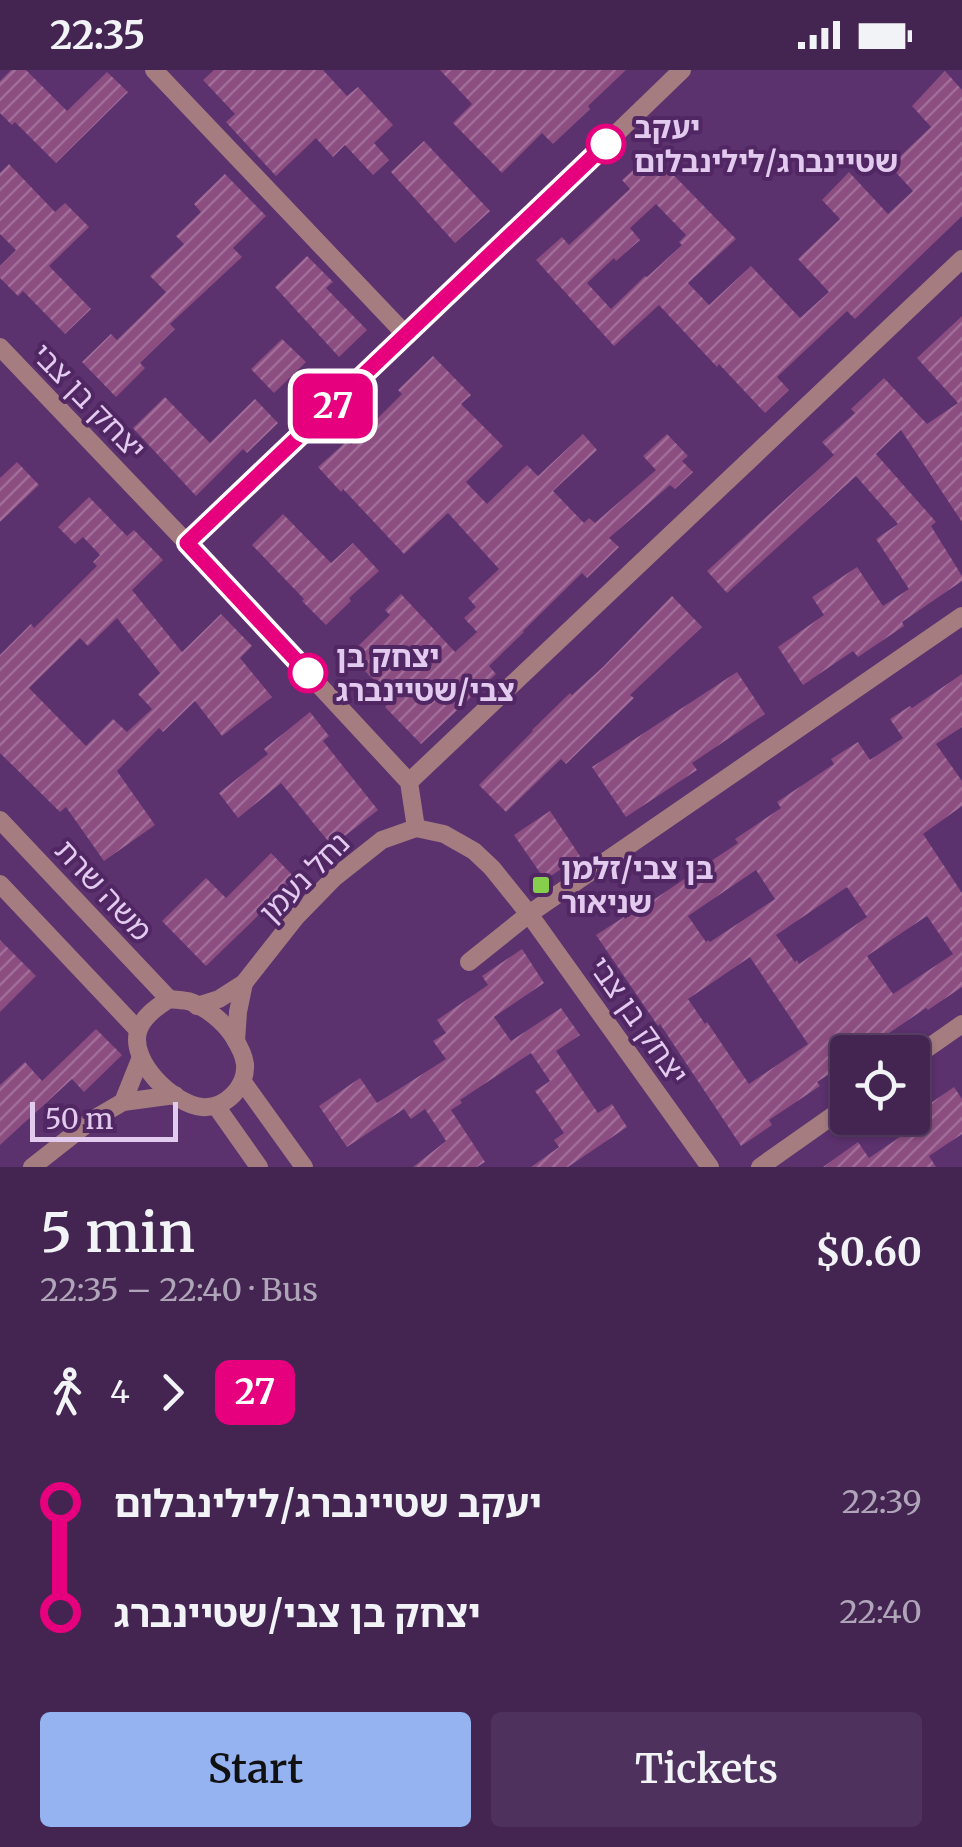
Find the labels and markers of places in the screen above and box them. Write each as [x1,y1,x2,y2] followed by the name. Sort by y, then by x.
[634,108,898,180] place label: יעקב שטיינברג/לילינבלום
[587,125,625,163] marker: יעקב שטיינברג/לילינבלום
[336,637,515,709] place label: יצחק בן צבי/שטיינברג
[289,654,327,692] marker: יצחק בן צבי/שטיינברג
[561,849,714,921] place label: בן צבי/זלמן שניאור
[530,874,552,896] marker: בן צבי/זלמן שניאור

